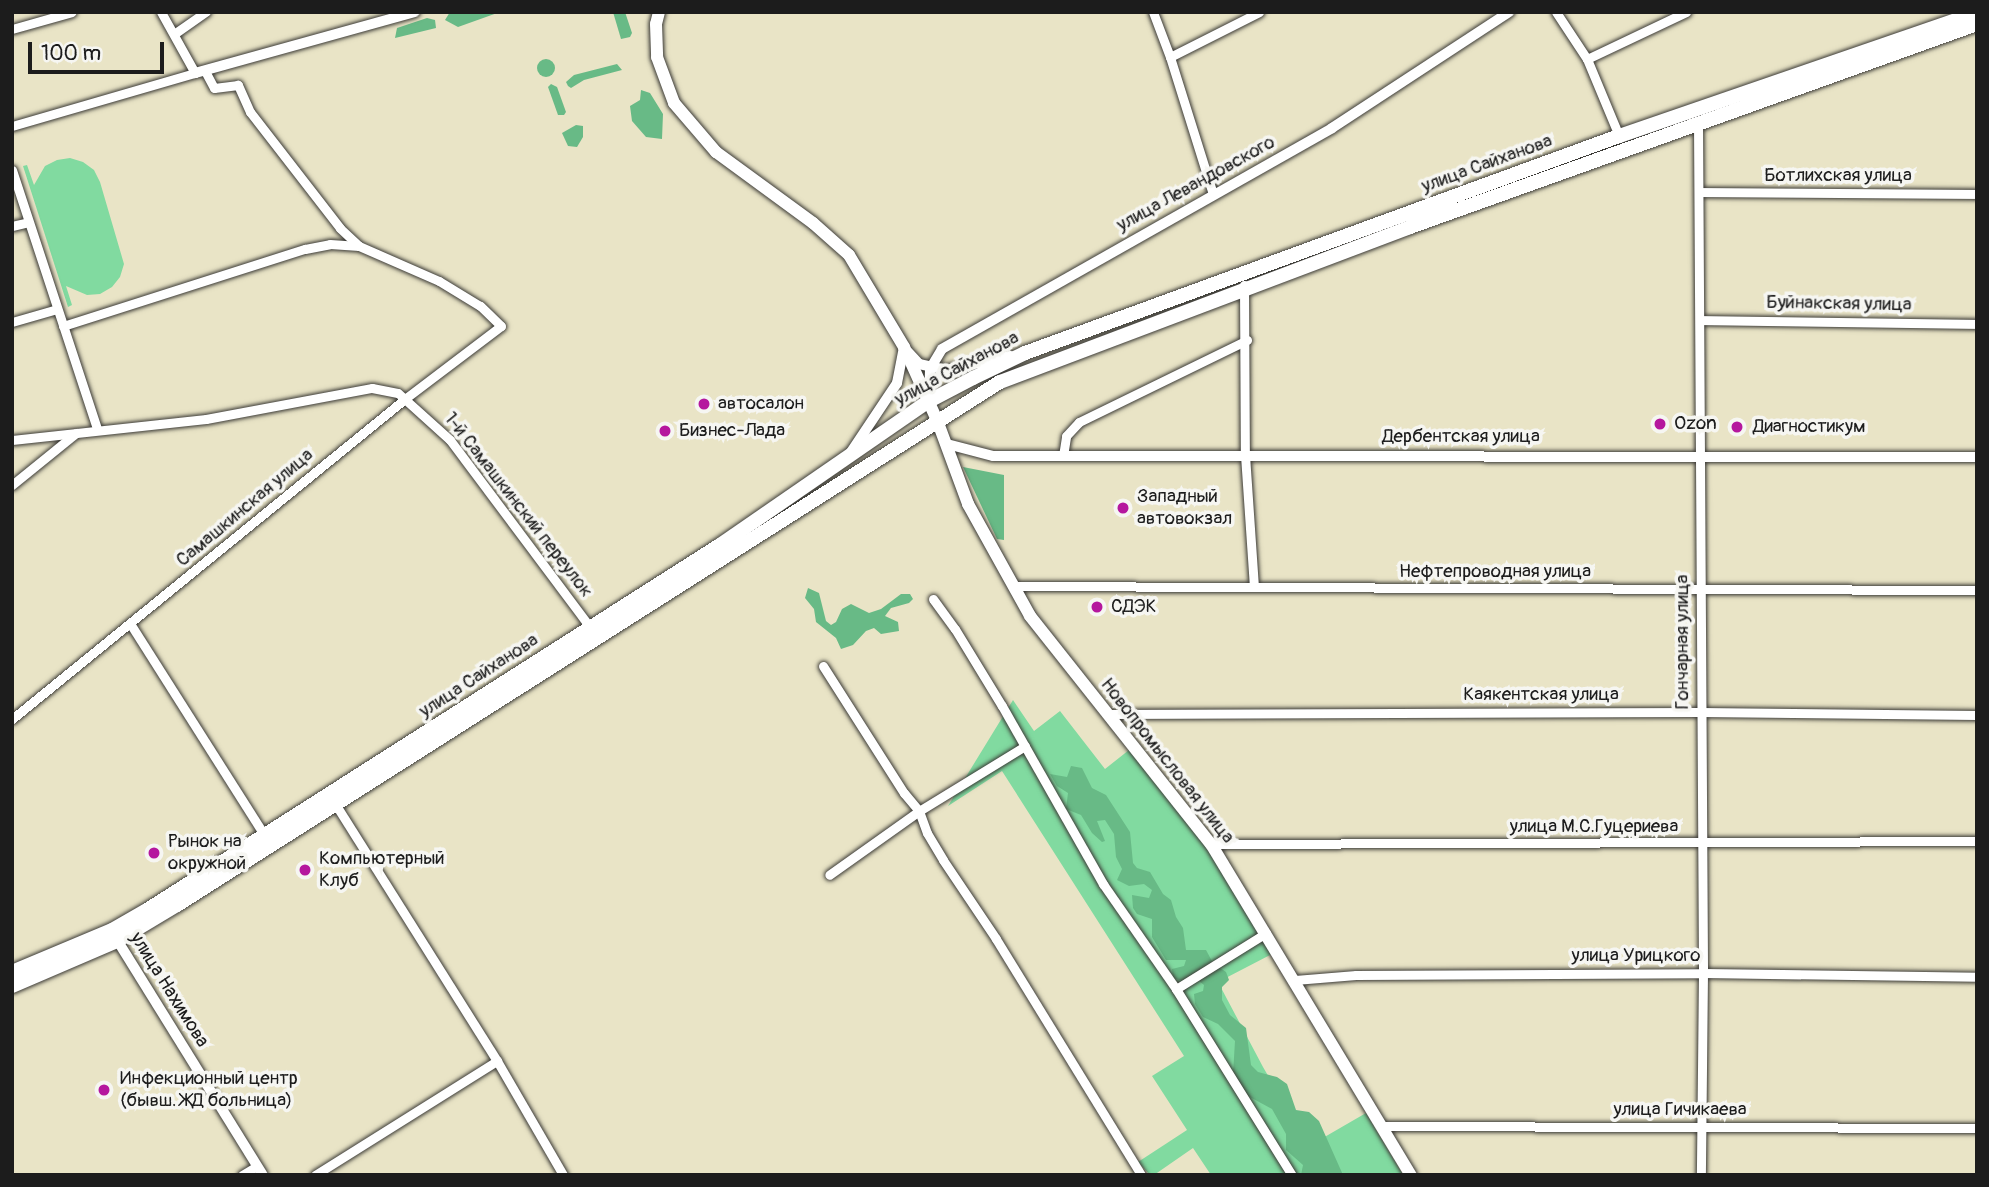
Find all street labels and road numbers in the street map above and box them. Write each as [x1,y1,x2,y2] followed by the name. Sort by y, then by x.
[1419,130,1555,198] street label: улица Сайханова
[1113,131,1279,237] street label: улица Левандовского
[1764,165,1912,187] street label: Ботлихская улица
[1766,291,1912,317] street label: Буйнакская улица
[891,327,1023,411] street label: улица Сайханова
[439,408,597,602] street label: 1-й Самашкинский переулок
[1382,426,1540,448] street label: Дербентская улица
[172,444,318,572] street label: Самашкинская улица
[1399,561,1591,583] street label: Нефтепроводная улица
[1672,575,1694,709] street label: Гончарная улица
[415,629,543,723] street label: улица Сайханова
[1095,674,1239,848] street label: Новопромысловая улица
[1463,684,1619,706] street label: Каякентская улица
[1510,816,1678,838] street label: улица М.С.Гуцериева
[125,928,213,1052] street label: улица Нахимова
[1572,945,1700,967] street label: улица Урицкого
[1613,1099,1747,1121] street label: улица Гичикаева

